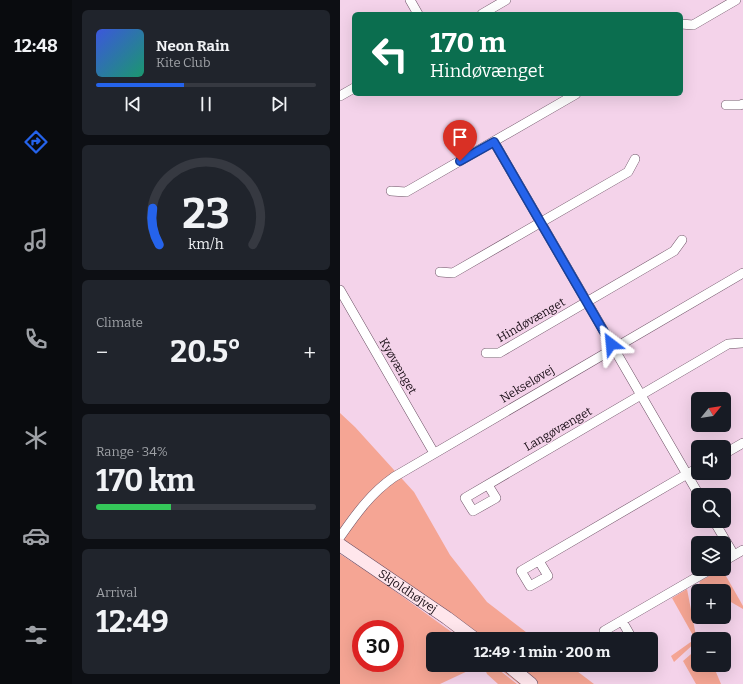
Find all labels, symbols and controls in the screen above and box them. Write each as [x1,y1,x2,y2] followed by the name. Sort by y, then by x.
[430,26,506,59] text: 170 m
[364,28,416,80] icon: left
[14,35,58,57] text: 12:48
[156,37,229,55] text: Neon Rain
[156,55,210,70] text: Kite Club
[430,60,544,82] text: Hindøvænget
[122,93,144,115] icon: previous
[195,93,217,115] icon: pause
[268,93,290,115] icon: next
[443,120,477,161] pin
[449,126,471,148] icon: arrive
[22,128,50,156] icon: directions
[182,189,230,239] text: 23
[22,226,50,254] icon: music
[188,236,224,253] text: km/h
[495,295,568,345] street label: Hindøvænget
[96,315,143,330] text: Climate
[590,323,632,365] position arrow
[22,325,50,353] icon: phone
[170,334,241,370] text: 20.5°
[376,336,420,397] street label: Kyøvænget
[96,339,108,366] text: −
[303,339,316,366] text: +
[497,362,557,406] street label: Nekseløvej
[691,392,731,432] north arrow
[691,392,731,672] map controls
[522,404,595,454] street label: Langøvænget
[22,424,50,452] icon: climate
[691,440,731,480] button: sound
[96,444,168,459] text: Range · 34%
[96,463,195,499] text: 170 km
[691,488,731,528] button: search
[22,522,50,550] icon: car
[691,536,731,576] button: layers
[376,566,440,616] street label: Skjoldhøjvej
[691,584,731,624] button: +
[96,585,137,600] text: Arrival
[96,604,169,640] text: 12:49
[352,620,404,672] speed limit sign: 30
[22,621,50,649] icon: filters
[691,632,731,672] button: −
[474,643,610,661] text: 12:49 · 1 min · 200 m

